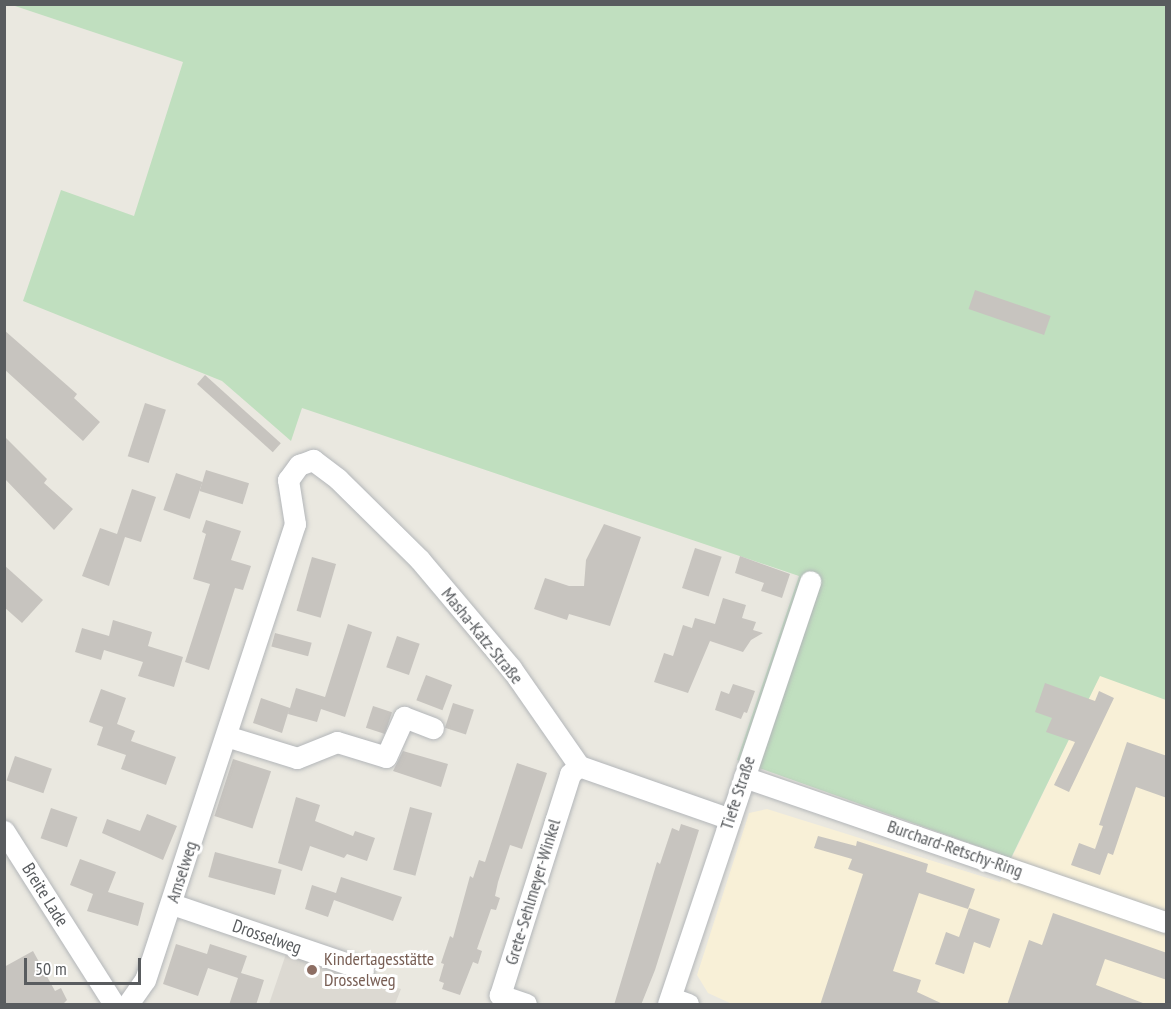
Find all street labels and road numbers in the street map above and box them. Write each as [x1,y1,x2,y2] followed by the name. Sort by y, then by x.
[437,583,527,689] street label: Masha-Katz-Straße
[716,753,760,833] street label: Tiefe Straße
[501,816,565,968] street label: Grete-Sehlmeyer-Winkel
[885,816,1025,882] street label: Burchard-Retschy-Ring
[162,838,202,906] street label: Amselweg
[17,859,73,931] street label: Breite Lade
[230,915,304,959] street label: Drosselweg

